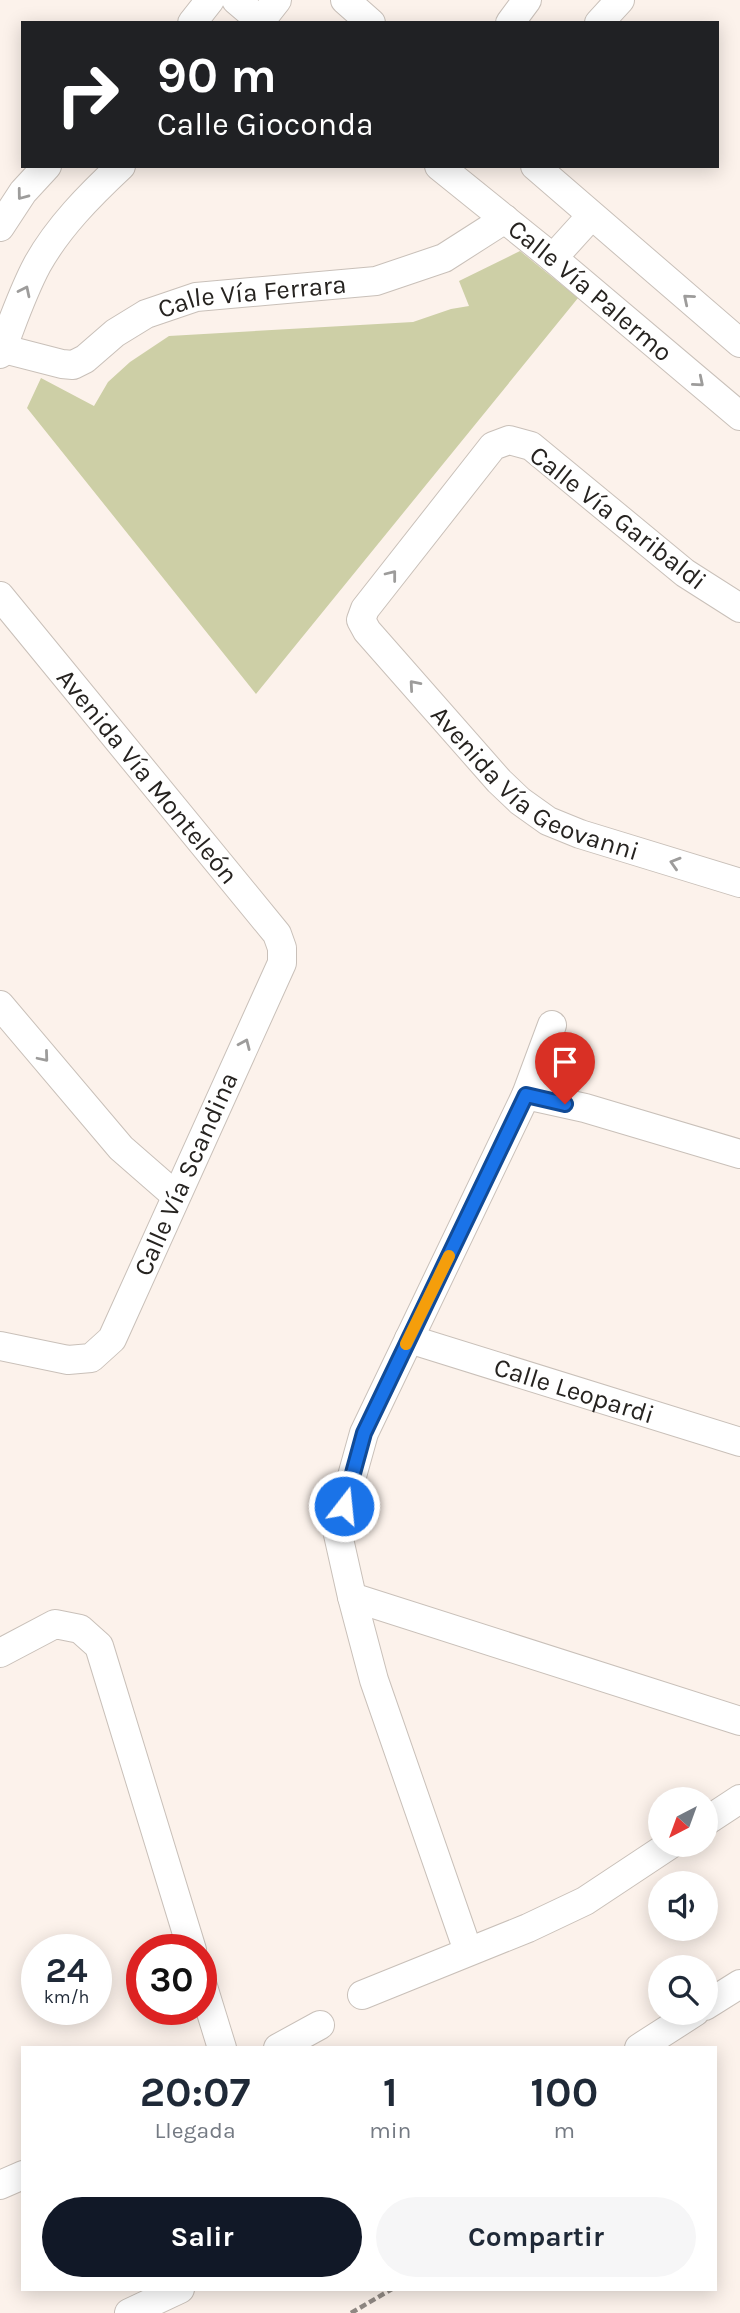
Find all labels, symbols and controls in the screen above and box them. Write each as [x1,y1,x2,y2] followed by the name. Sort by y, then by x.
[157,47,277,104] text: 90 m
[42,49,133,140] icon: right
[157,106,374,143] text: Calle Gioconda
[17,187,30,200] one-way arrow
[502,213,679,368] street label: Calle Vía Palermo
[154,268,348,324] street label: Calle Vía Ferrara
[17,286,31,298] one-way arrow
[683,295,696,307] one-way arrow
[691,374,704,386] one-way arrow
[524,439,712,597] street label: Calle Vía Garibaldi
[383,570,396,582] one-way arrow
[51,662,245,890] street label: Avenida Vía Monteleón
[410,680,422,693] one-way arrow
[425,699,643,867] street label: Avenida Vía Geovanni
[669,857,681,872] one-way arrow
[535,1032,595,1104] pin
[237,1039,251,1052] one-way arrow
[546,1043,584,1081] icon: arrive
[36,1048,48,1061] one-way arrow
[127,1067,245,1281] street label: Calle Vía Scandina
[490,1351,658,1430] street label: Calle Leopardi
[307,1469,381,1543] position arrow
[648,1787,718,1857] north arrow
[648,1787,718,2025] map controls
[648,1871,718,1941] button: sound
[126,1934,217,2025] speed limit sign: 30
[46,1950,88,1991] text: 24
[648,1955,718,2025] button: search
[44,1986,89,2008] text: km/h
[140,2067,250,2117] text: 20:07
[383,2067,398,2117] text: 1
[530,2067,598,2117] text: 100
[155,2117,236,2144] text: Llegada
[369,2117,411,2144] text: min
[553,2117,575,2144] text: m
[42,2197,362,2277] button: Salir
[376,2197,696,2277] button: Compartir

